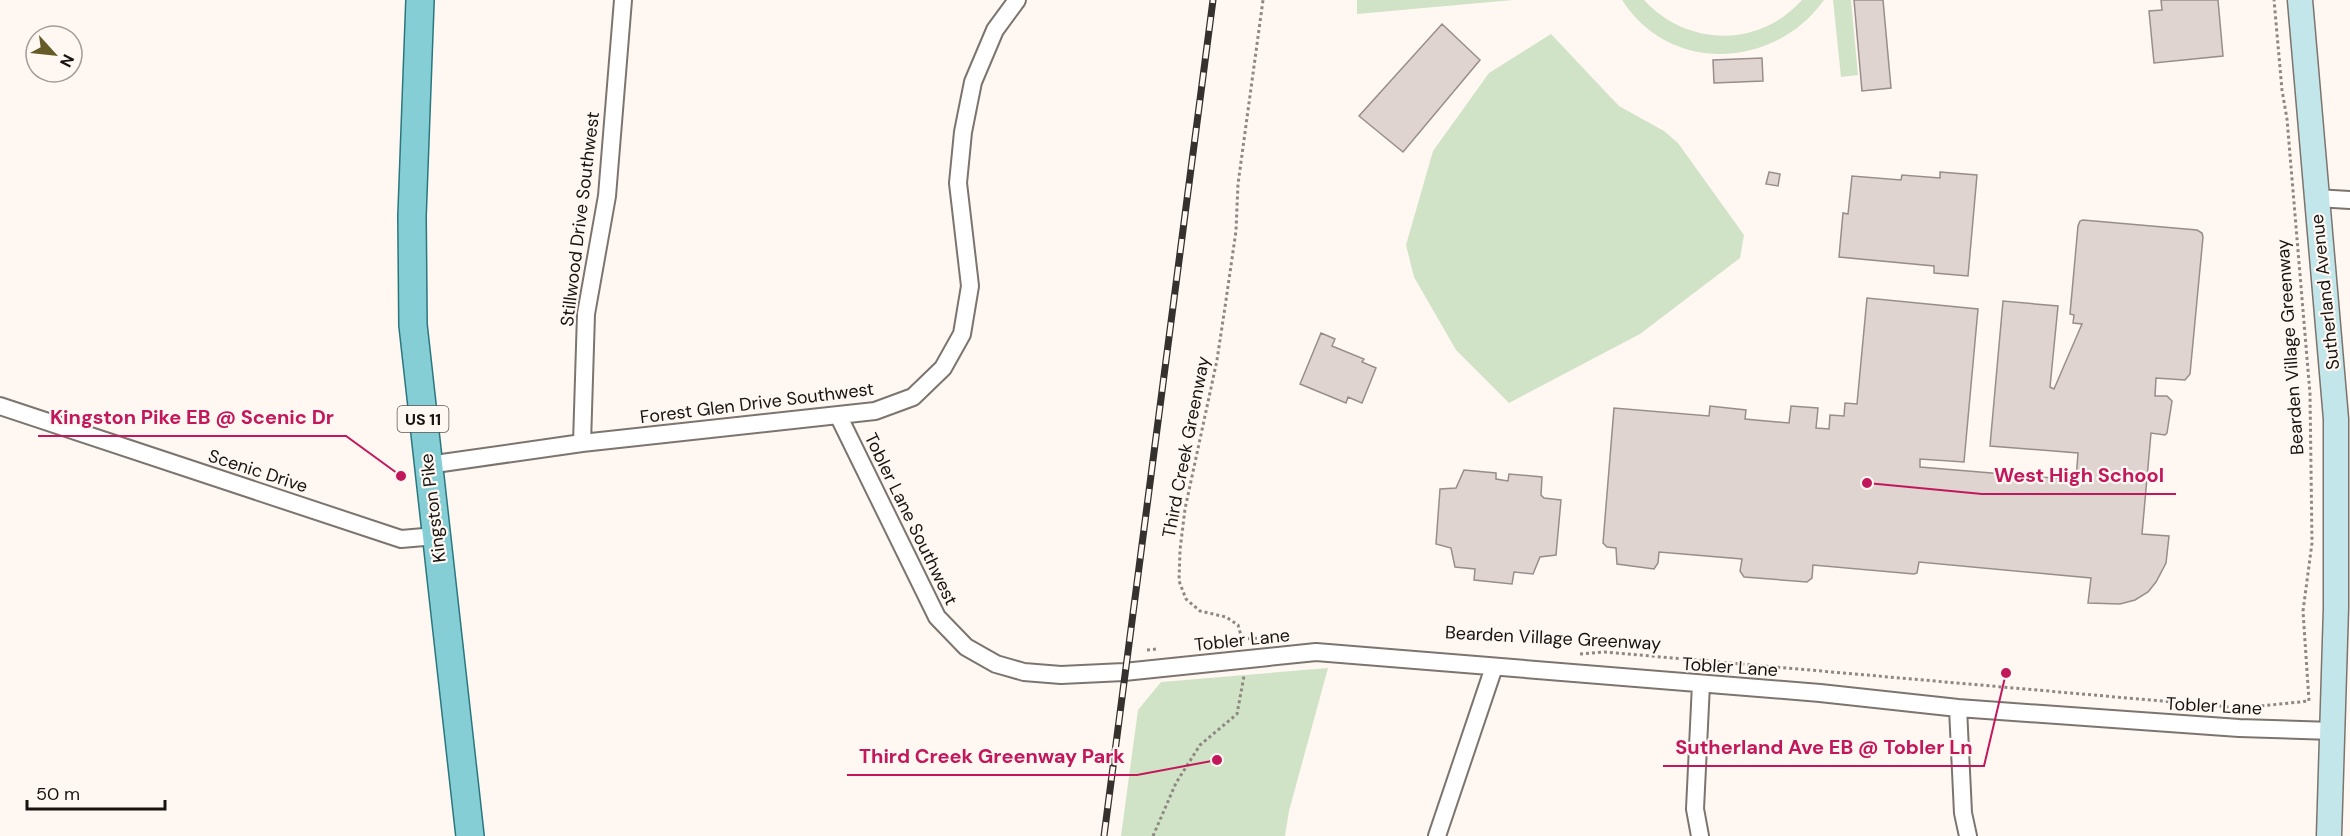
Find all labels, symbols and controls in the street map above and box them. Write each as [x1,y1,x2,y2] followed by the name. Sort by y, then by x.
[24,24,84,84] north arrow
[55,51,79,71] text: N
[555,110,605,328] street label: Stillwood Drive Southwest
[2305,213,2345,371] street label: Sutherland Avenue
[2270,238,2310,456] street label: Bearden Village Greenway
[1157,354,1215,540] street label: Third Creek Greenway
[639,377,875,429] street label: Forest Glen Drive Southwest
[38,398,346,436] callout: Kingston Pike EB @ Scenic Dr
[50,404,334,430] text: Kingston Pike EB @ Scenic Dr
[398,406,448,432] road number: US 11
[859,429,963,609] street label: Tobler Lane Southwest
[205,444,311,498] street label: Scenic Drive
[414,452,452,564] street label: Kingston Pike
[1982,456,2176,494] callout: West High School
[1994,462,2164,488] text: West High School
[1444,620,1662,656] street label: Bearden Village Greenway
[1193,623,1291,657] street label: Tobler Lane
[1681,652,1779,682] street label: Tobler Lane
[2165,692,2263,720] street label: Tobler Lane
[1663,728,1984,766] callout: Sutherland Ave EB @ Tobler Ln
[1675,734,1973,760] text: Sutherland Ave EB @ Tobler Ln
[847,737,1137,775] callout: Third Creek Greenway Park
[859,743,1125,769] text: Third Creek Greenway Park
[27,773,165,811] scale bar
[36,782,80,806] text: 50 m

